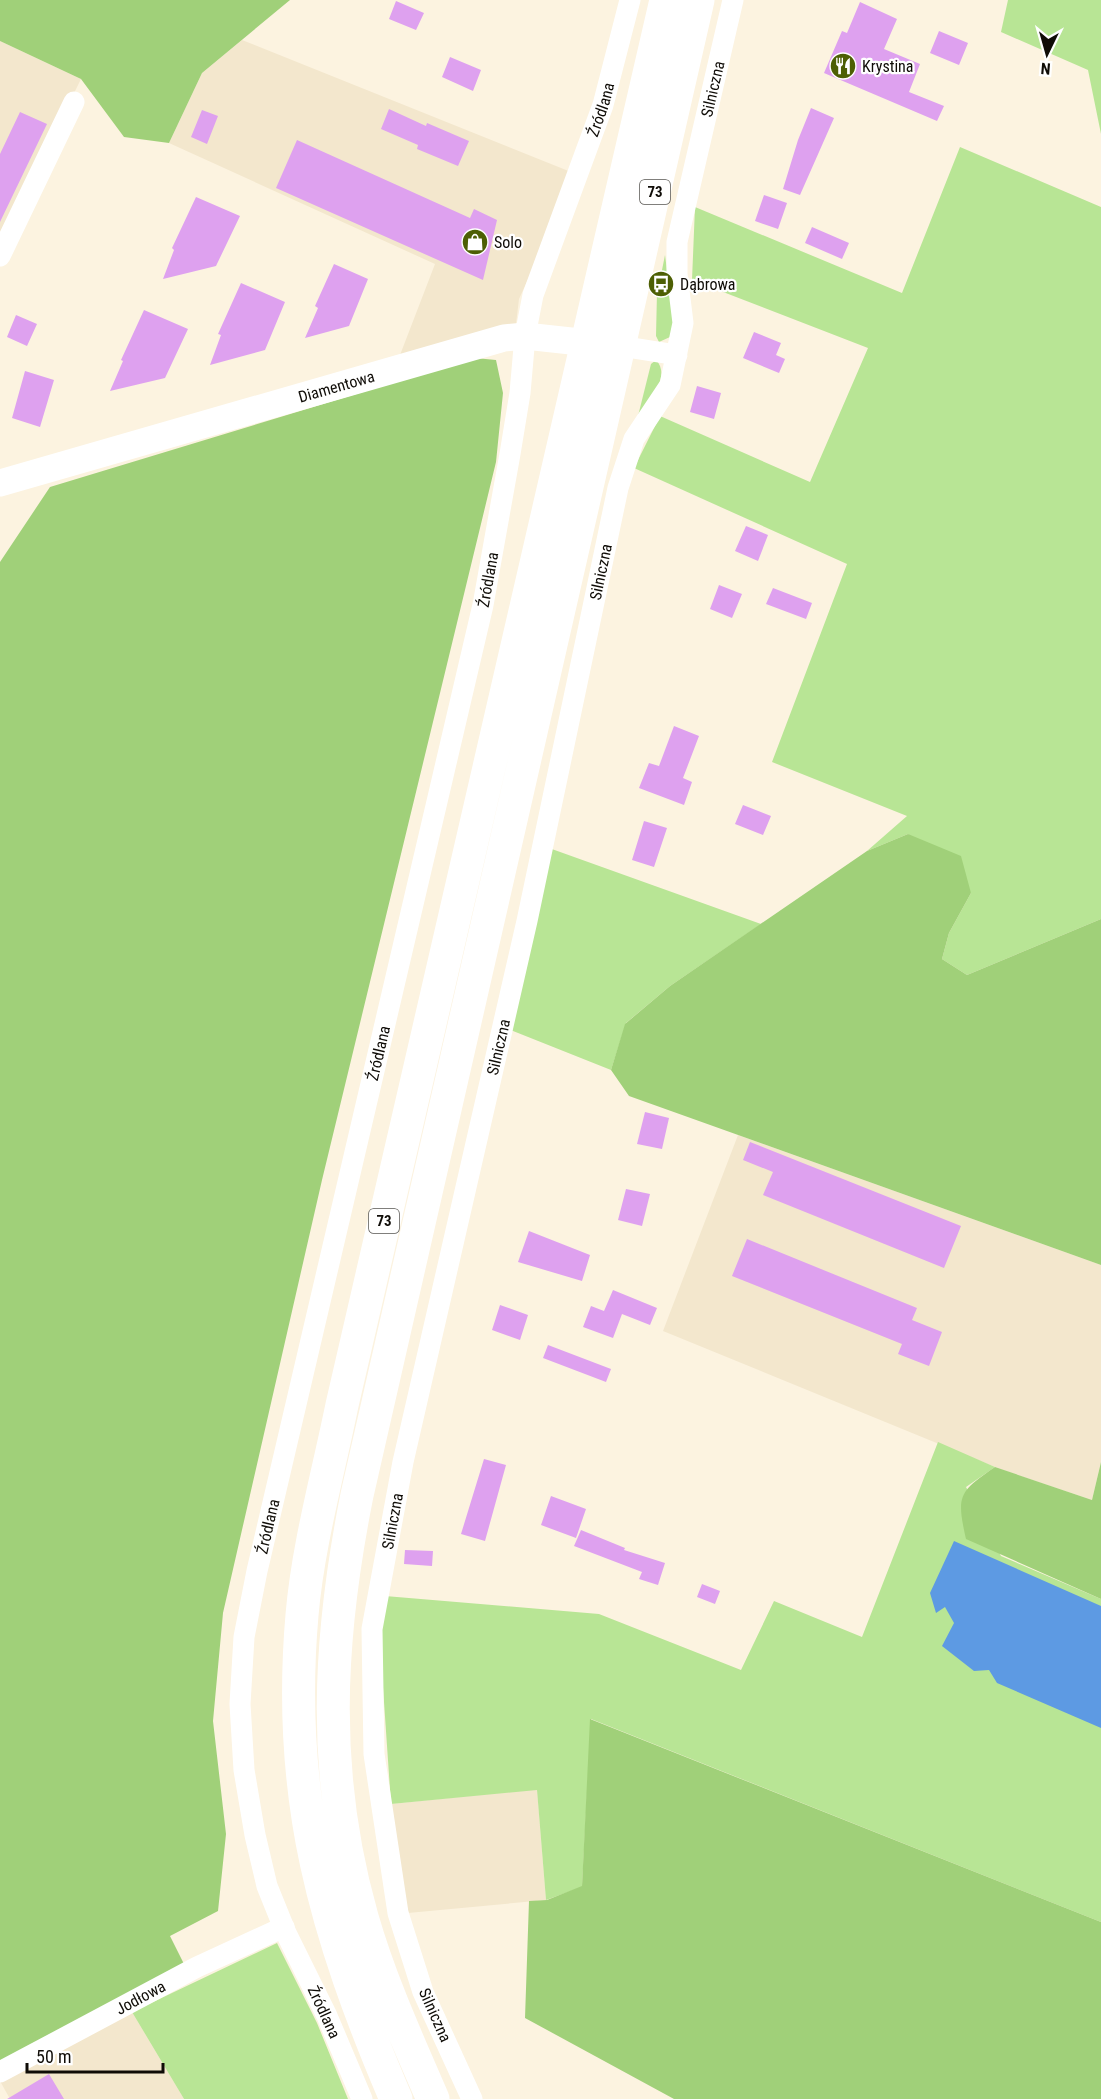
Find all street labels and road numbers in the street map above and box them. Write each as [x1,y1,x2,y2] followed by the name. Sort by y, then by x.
[697,59,728,119] street label: Silniczna
[583,80,618,139] street label: Źródlana
[640,180,670,204] road number: 73
[296,366,377,406] street label: Diamentowa
[585,542,616,602] street label: Silniczna
[473,551,502,609] street label: Źródlana
[483,1017,514,1077] street label: Silniczna
[363,1024,394,1083] street label: Źródlana
[369,1209,399,1233] road number: 73
[377,1491,407,1551] street label: Silniczna
[252,1497,283,1556] street label: Źródlana
[112,1976,169,2018] street label: Jodłowa
[304,1983,344,2041] street label: Źródlana
[415,1985,455,2045] street label: Silniczna

